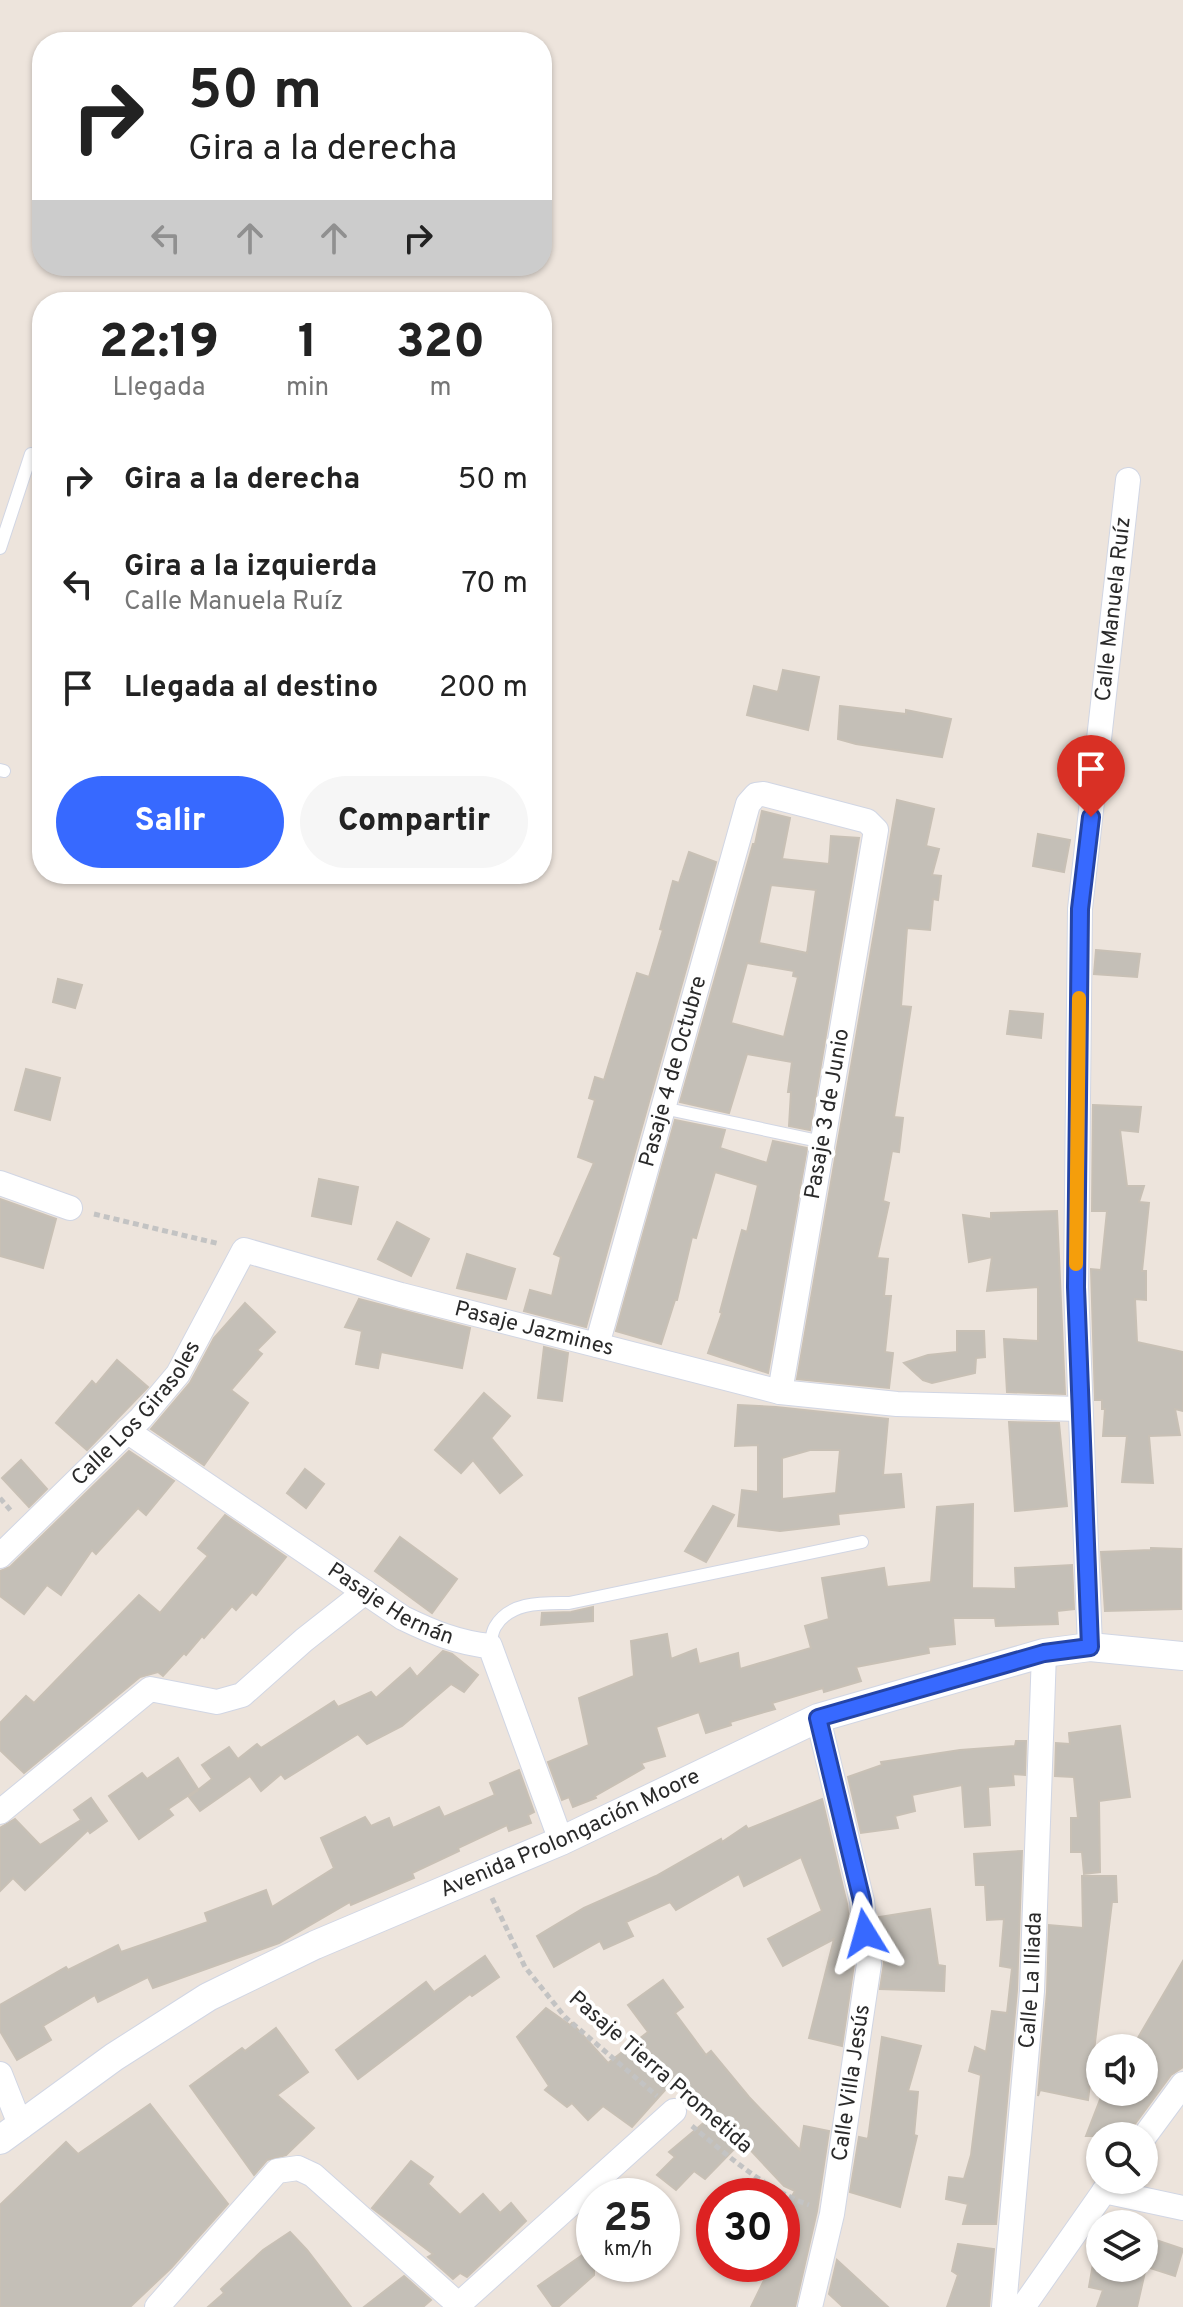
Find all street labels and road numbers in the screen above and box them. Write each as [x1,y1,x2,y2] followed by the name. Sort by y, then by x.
[1090,515,1137,703] street label: Calle Manuela Ruíz
[634,973,713,1170] street label: Pasaje 4 de Octubre
[800,1027,856,1201] street label: Pasaje 3 de Junio
[452,1296,617,1362] street label: Pasaje Jazmines
[66,1336,207,1492] street label: Calle Los Girasoles
[322,1557,457,1651] street label: Pasaje Hernán
[436,1763,704,1904] street label: Avenida Prolongación Moore
[1013,1911,1048,2050] street label: Calle La Iliada
[563,1986,757,2160] street label: Pasaje Tierra Prometida
[826,2003,876,2163] street label: Calle Villa Jesús

